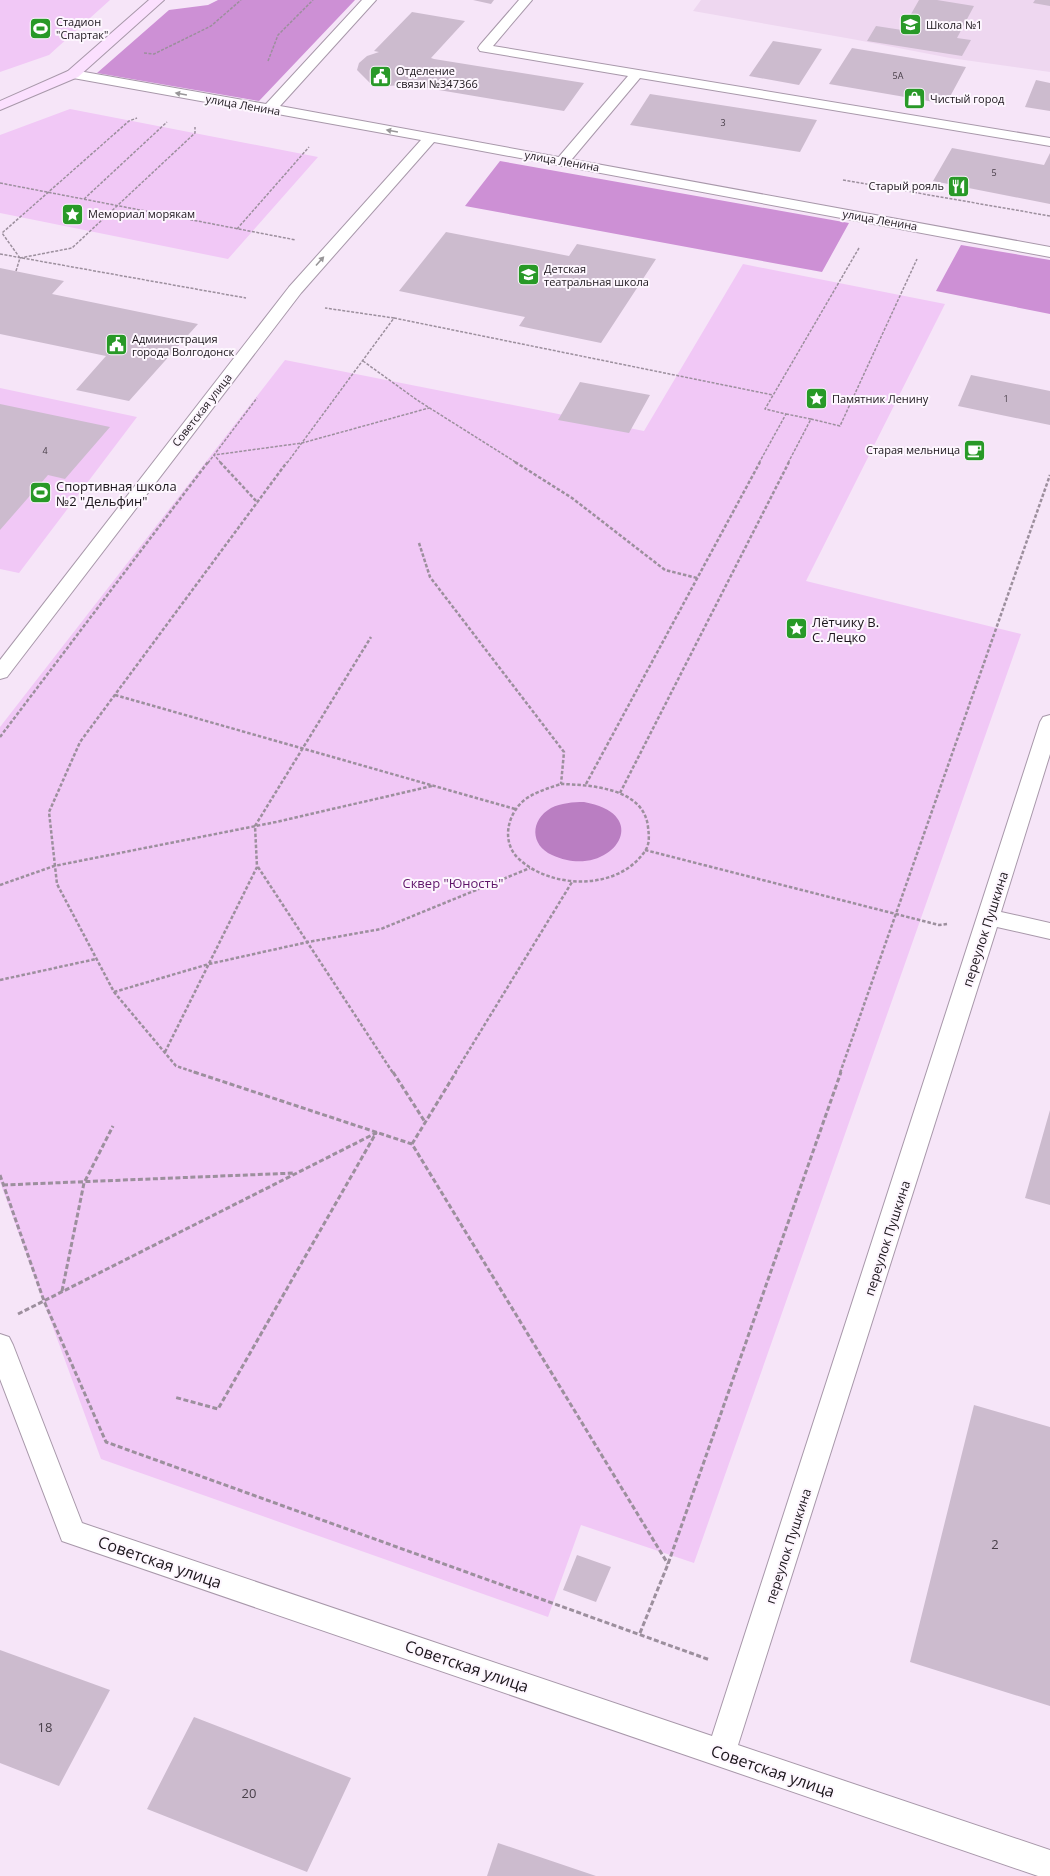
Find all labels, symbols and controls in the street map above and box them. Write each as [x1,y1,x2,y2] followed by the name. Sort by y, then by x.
[898,12,924,38] school or university icon: Школа №1
[56,14,108,42] place label: Стадион "Спартак"
[27,15,53,41] sports icon: Стадион "Спартак"
[926,17,982,32] place label: Школа №1
[396,63,478,91] place label: Отделение связи №347366
[368,64,394,90] public building icon: Отделение связи №347366
[893,69,904,82] house number: 5А
[901,86,927,112] shop icon: Чистый город
[175,91,188,97] one-way arrow
[205,91,282,118] street label: улица Ленина
[930,91,1005,106] place label: Чистый город
[720,116,726,129] house number: 3
[386,128,398,134] one-way arrow
[524,147,601,174] street label: улица Ленина
[991,166,997,179] house number: 5
[946,173,972,199] restaurant icon: Старый рояль
[869,178,944,193] place label: Старый рояль
[60,201,86,227] place icon: Мемориал морякам
[88,206,195,221] place label: Мемориал морякам
[842,206,919,233] street label: улица Ленина
[316,256,325,266] one-way arrow
[544,261,649,289] place label: Детская театральная школа
[516,262,542,288] school or university icon: Детская театральная школа
[132,331,235,359] place label: Администрация города Волгодонск
[103,332,129,358] public building icon: Администрация города Волгодонск
[168,370,235,449] street label: Советская улица
[804,386,830,412] place icon: Памятник Ленину
[832,391,929,406] place label: Памятник Ленину
[1003,392,1009,405] house number: 1
[962,437,988,463] cafe icon: Старая мельница
[866,442,960,457] place label: Старая мельница
[42,444,48,457] house number: 4
[56,477,177,510] place label: Спортивная школа №2 "Дельфин"
[27,480,53,506] sports icon: Спортивная школа №2 "Дельфин"
[812,613,879,646] place label: Лётчику В. С. Лецко
[783,616,809,642] place icon: Лётчику В. С. Лецко
[958,869,1012,989] street label: переулок Пушкина
[402,874,504,892] park label: Сквер "Юность"
[860,1178,914,1298] street label: переулок Пушкина
[761,1486,815,1606] street label: переулок Пушкина
[95,1531,225,1593] street label: Советская улица
[991,1535,999,1553] house number: 2
[402,1635,532,1697] street label: Советская улица
[38,1718,52,1736] house number: 18
[708,1740,838,1802] street label: Советская улица
[242,1784,256,1802] house number: 20

